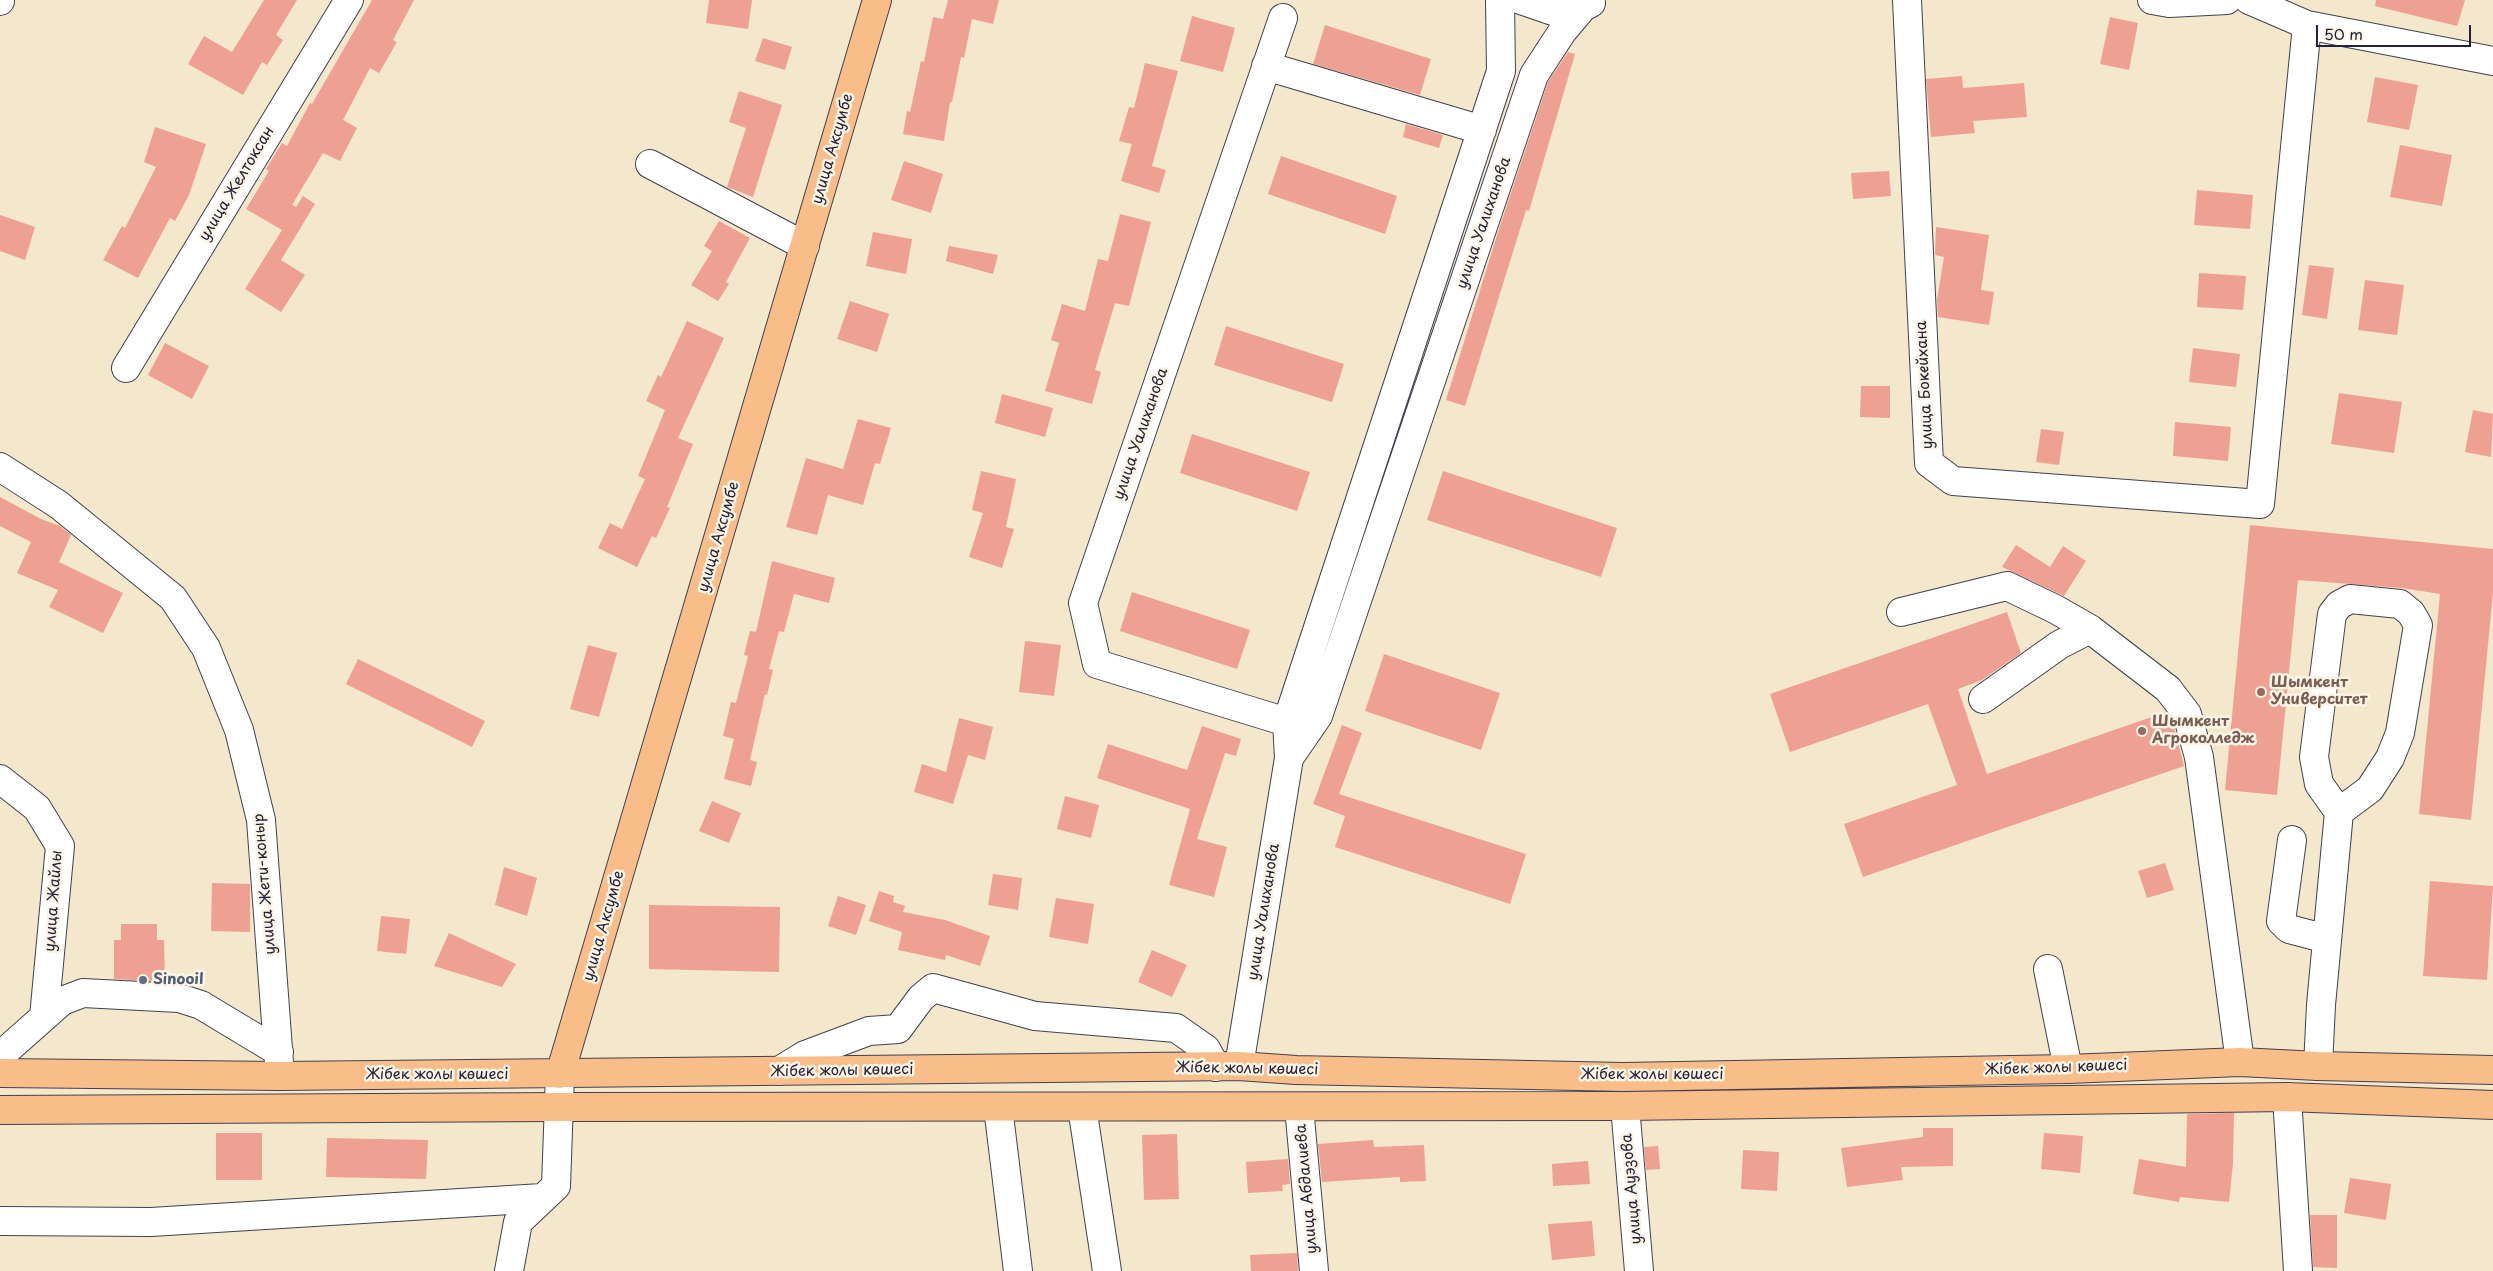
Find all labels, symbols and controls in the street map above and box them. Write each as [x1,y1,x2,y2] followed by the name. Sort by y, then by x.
[2318,15,2473,47] scale bar
[2324,22,2363,45] text: 50 m
[809,92,857,206] street label: улица Аксумбе
[196,123,278,245] street label: улица Желтоксан
[1453,155,1515,291] street label: улица Уалиханова
[1913,320,1937,450] street label: улица Бокейхана
[1110,366,1172,502] street label: улица Уалиханова
[695,480,743,594] street label: улица Аксумбе
[2271,674,2368,709] place label: Шымкент Университет
[2255,686,2267,698] marker: Шымкент Университет
[2152,713,2255,748] place label: Шымкент Агроколледж
[2136,725,2148,737] marker: Шымкент Агроколледж
[250,813,280,955] street label: улица Жети-коныр
[1244,842,1284,982] street label: улица Уалиханова
[41,850,67,952] street label: улица Жайлы
[580,869,628,983] street label: улица Аксумбе
[153,971,203,989] place label: Sinooil
[137,974,149,986] marker: Sinooil
[1984,1057,2128,1079] street label: Жібек жолы көшесі
[1175,1059,1319,1079] street label: Жібек жолы көшесі
[770,1061,914,1081] street label: Жібек жолы көшесі
[366,1066,508,1084] street label: Жібек жолы көшесі
[1581,1066,1723,1084] street label: Жібек жолы көшесі
[1292,1123,1322,1255] street label: улица Абдалиева
[1618,1133,1646,1245] street label: улица Ауэзова

